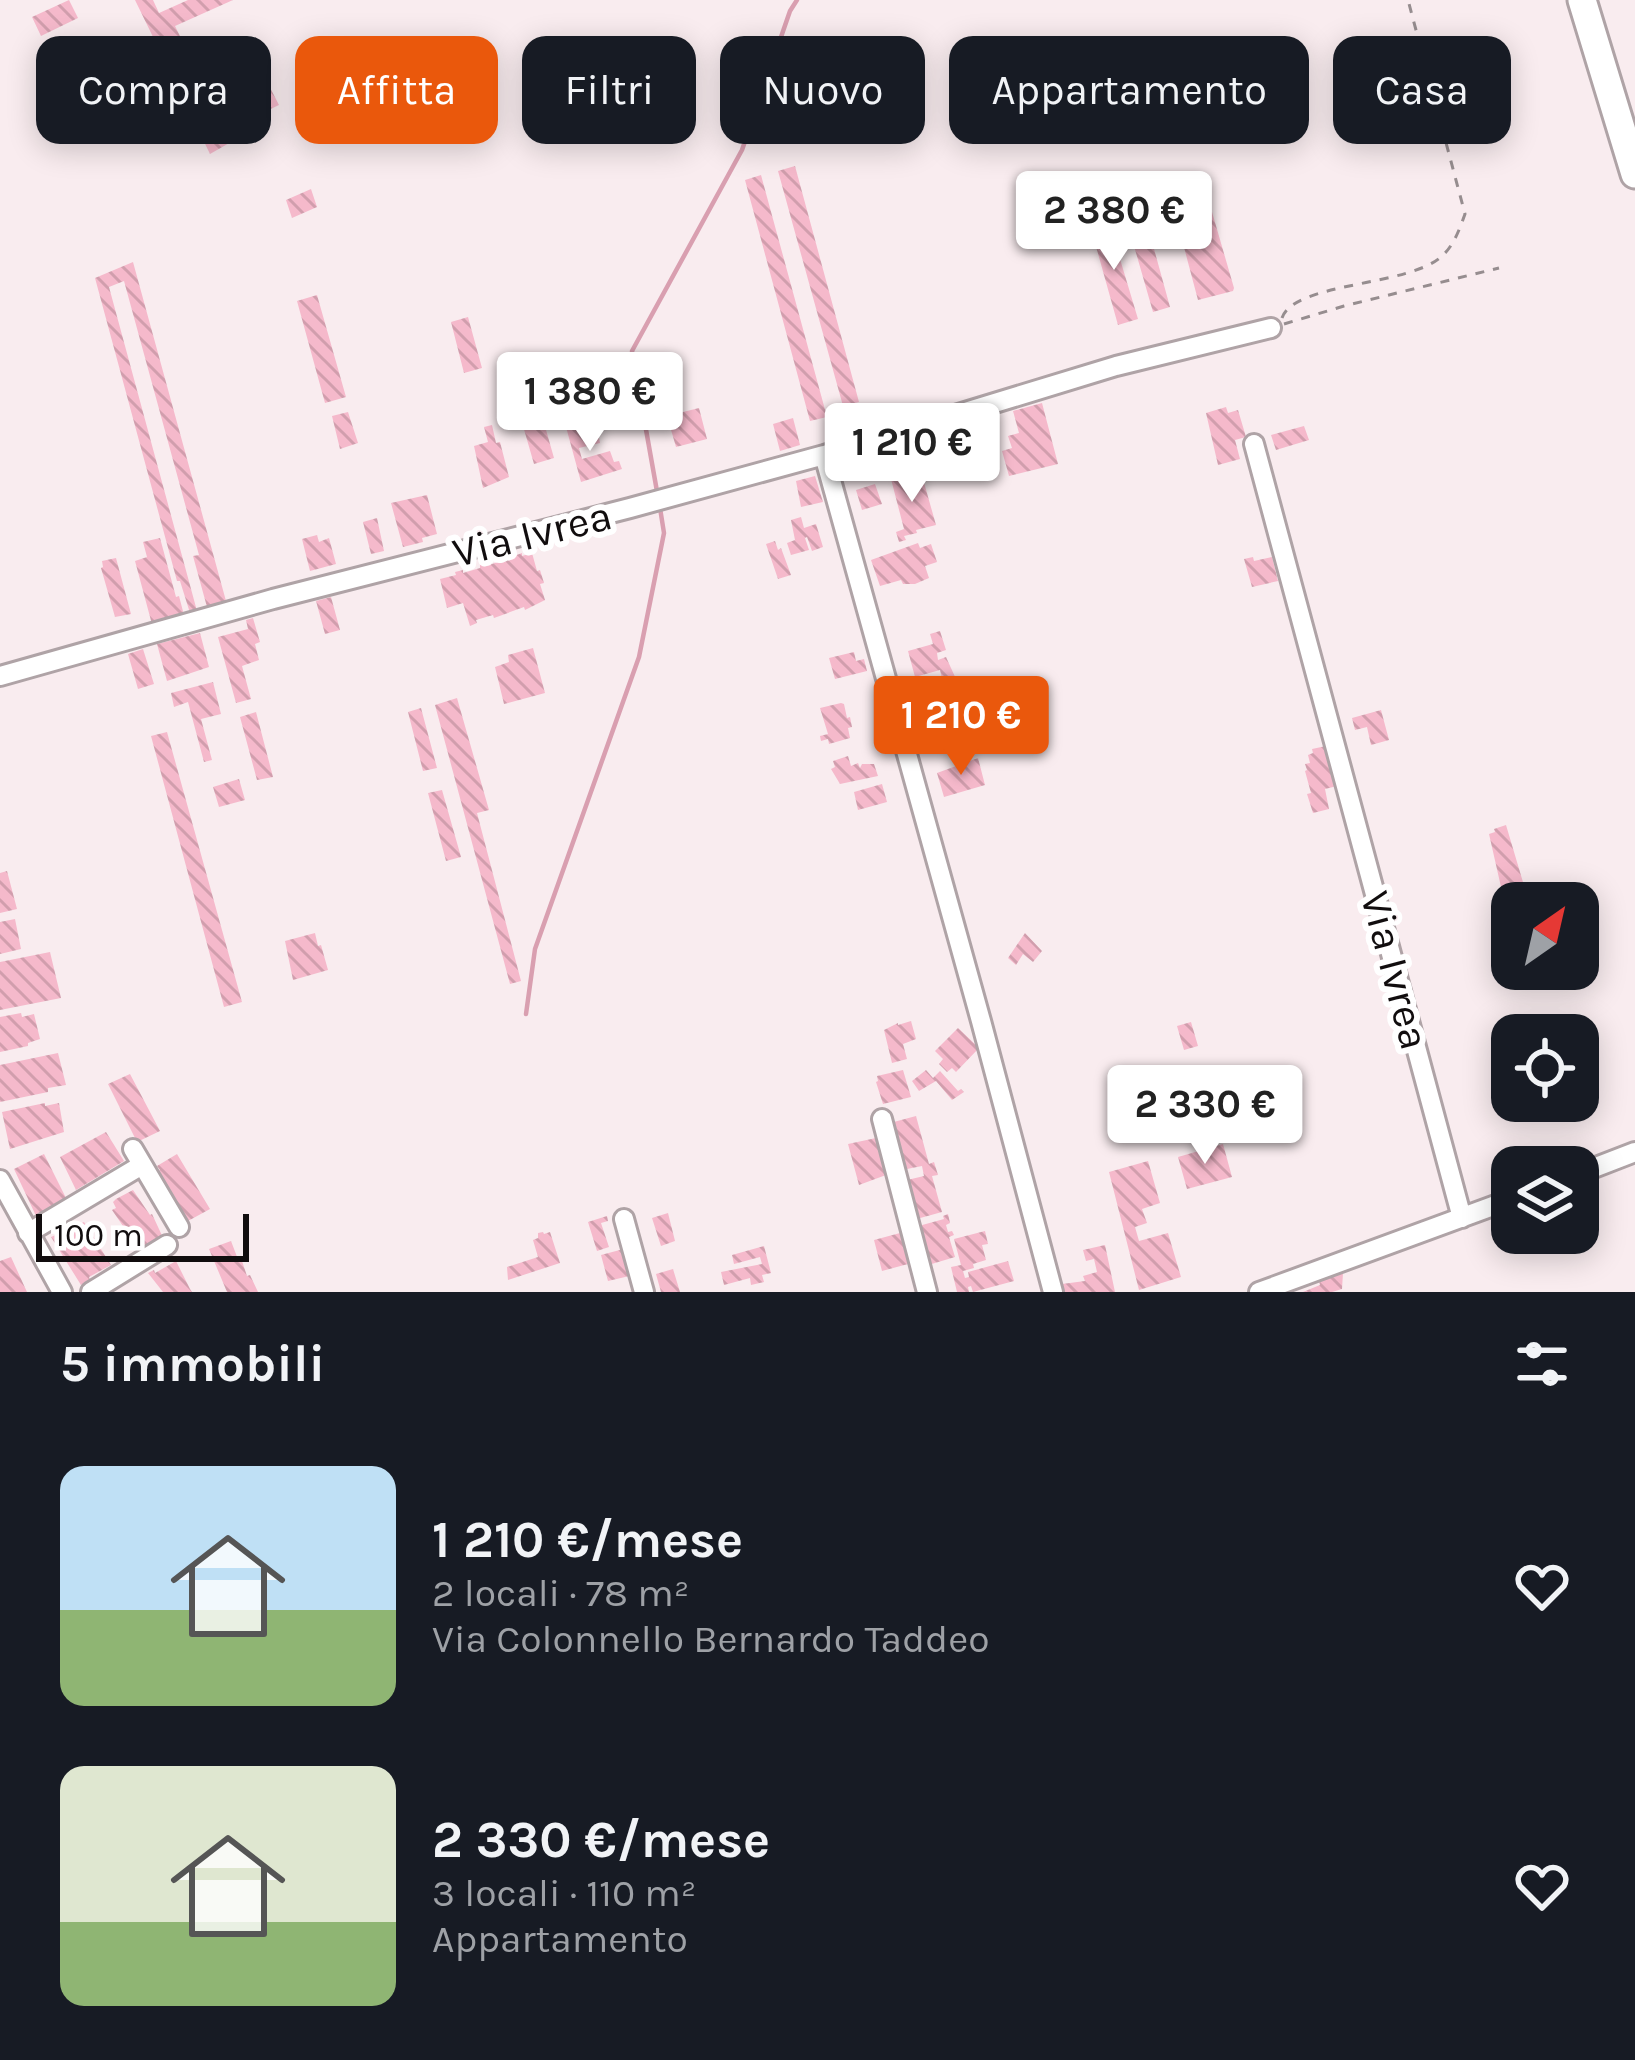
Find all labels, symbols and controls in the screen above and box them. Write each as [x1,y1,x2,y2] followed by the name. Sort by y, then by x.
[36,36,271,144] chip: Compra
[295,36,498,144] chip: Affitta
[522,36,696,144] chip: Filtri
[720,36,925,144] chip: Nuovo
[949,36,1309,144] chip: Appartamento
[1333,36,1511,144] chip: Casa
[1003,171,1225,273] pin: 2 380 €
[1043,187,1185,233] text: 2 380 €
[479,352,701,454] pin: 1 380 €
[524,368,656,414] text: 1 380 €
[801,403,1023,505] pin: 1 210 €
[852,419,972,465] text: 1 210 €
[448,490,617,578] street label: Via Ivrea
[850,676,1072,778] pin: 1 210 €
[901,692,1021,738] text: 1 210 €
[1491,882,1599,990] north arrow
[1491,882,1599,1254] map controls
[1350,886,1440,1055] street label: Via Ivrea
[1491,1014,1599,1122] button: locate
[1094,1065,1316,1167] pin: 2 330 €
[1134,1081,1276,1127] text: 2 330 €
[1491,1146,1599,1254] button: layers
[36,1208,249,1261] scale bar
[54,1216,143,1254] text: 100 m
[1509,1331,1575,1397] icon: filters
[60,1334,325,1394] text: 5 immobili
[432,1510,743,1570] text: 1 210 €/mese
[156,1514,300,1658] icon: home
[1509,1553,1575,1619] icon: heart
[432,1570,689,1616] text: 2 locali · 78 m²
[432,1616,990,1662] text: Via Colonnello Bernardo Taddeo
[432,1810,770,1870] text: 2 330 €/mese
[156,1814,300,1958] icon: home
[1509,1853,1575,1919] icon: heart
[432,1870,696,1916] text: 3 locali · 110 m²
[432,1916,688,1962] text: Appartamento

